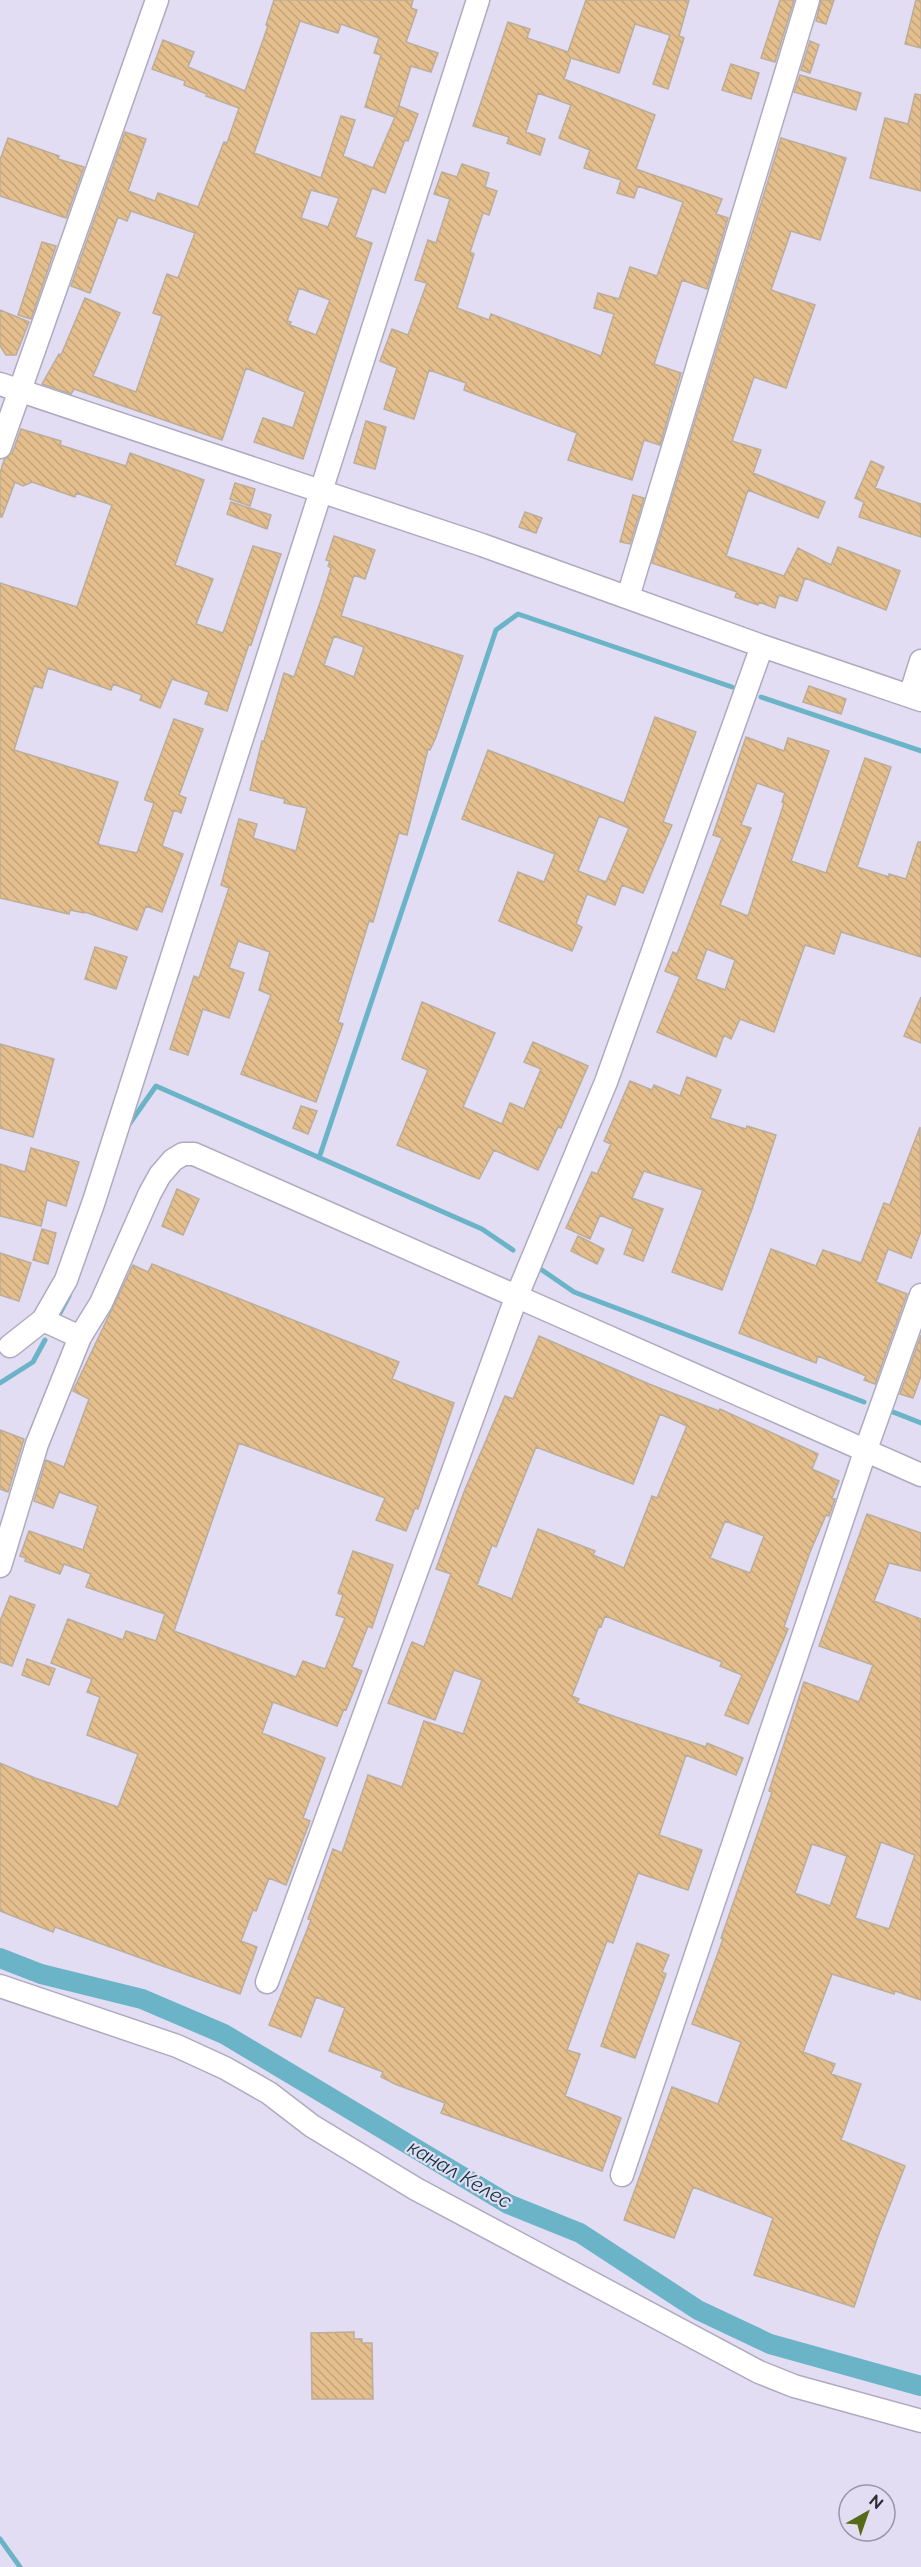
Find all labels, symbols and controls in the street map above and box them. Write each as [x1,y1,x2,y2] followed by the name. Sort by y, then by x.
[404,2135,517,2214] water label: канал Келес
[837,2483,897,2543] north arrow
[866,2491,887,2513] text: N

